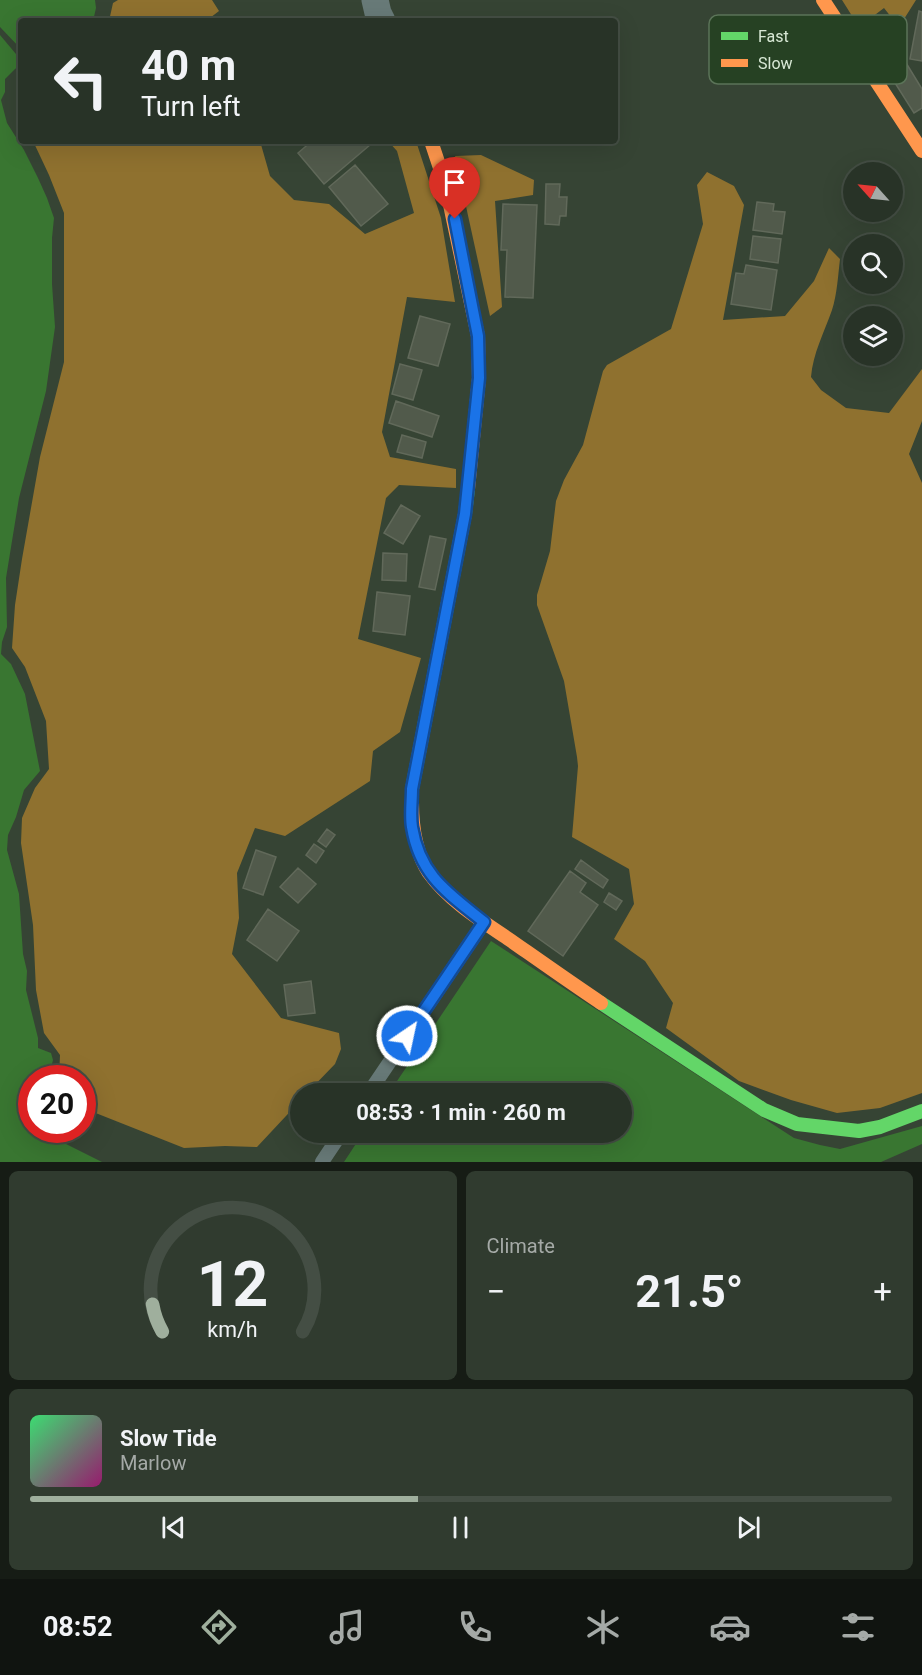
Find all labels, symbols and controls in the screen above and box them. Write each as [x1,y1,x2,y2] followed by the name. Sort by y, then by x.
[709,15,907,84] legend
[758,27,789,46] text: Fast
[141,41,236,90] text: 40 m
[42,42,120,120] icon: left
[758,54,793,73] text: Slow
[141,91,241,123] text: Turn left
[429,157,480,219] pin
[843,162,903,222] north arrow
[843,162,903,366] map controls
[438,166,471,199] icon: arrive
[843,234,903,294] button: search
[843,306,903,366] button: layers
[375,1004,439,1068] position arrow
[18,1065,96,1143] speed limit sign: 20
[356,1100,566,1125] text: 08:53 · 1 min · 260 m
[487,1234,555,1258] text: Climate
[197,1248,269,1321] text: 12
[635,1265,743,1318] text: 21.5°
[487,1272,505,1311] text: −
[873,1272,892,1311] text: +
[208,1318,258,1343] text: km/h
[120,1426,217,1451] text: Slow Tide
[120,1451,186,1475] text: Marlow
[157,1511,190,1544] icon: previous
[444,1511,477,1544] icon: pause
[732,1511,765,1544] icon: next
[198,1606,240,1648] icon: directions
[326,1606,368,1648] icon: music
[454,1606,496,1648] icon: phone
[582,1606,624,1648] icon: climate
[709,1606,751,1648] icon: car
[837,1606,879,1648] icon: filters
[43,1611,112,1643] text: 08:52

